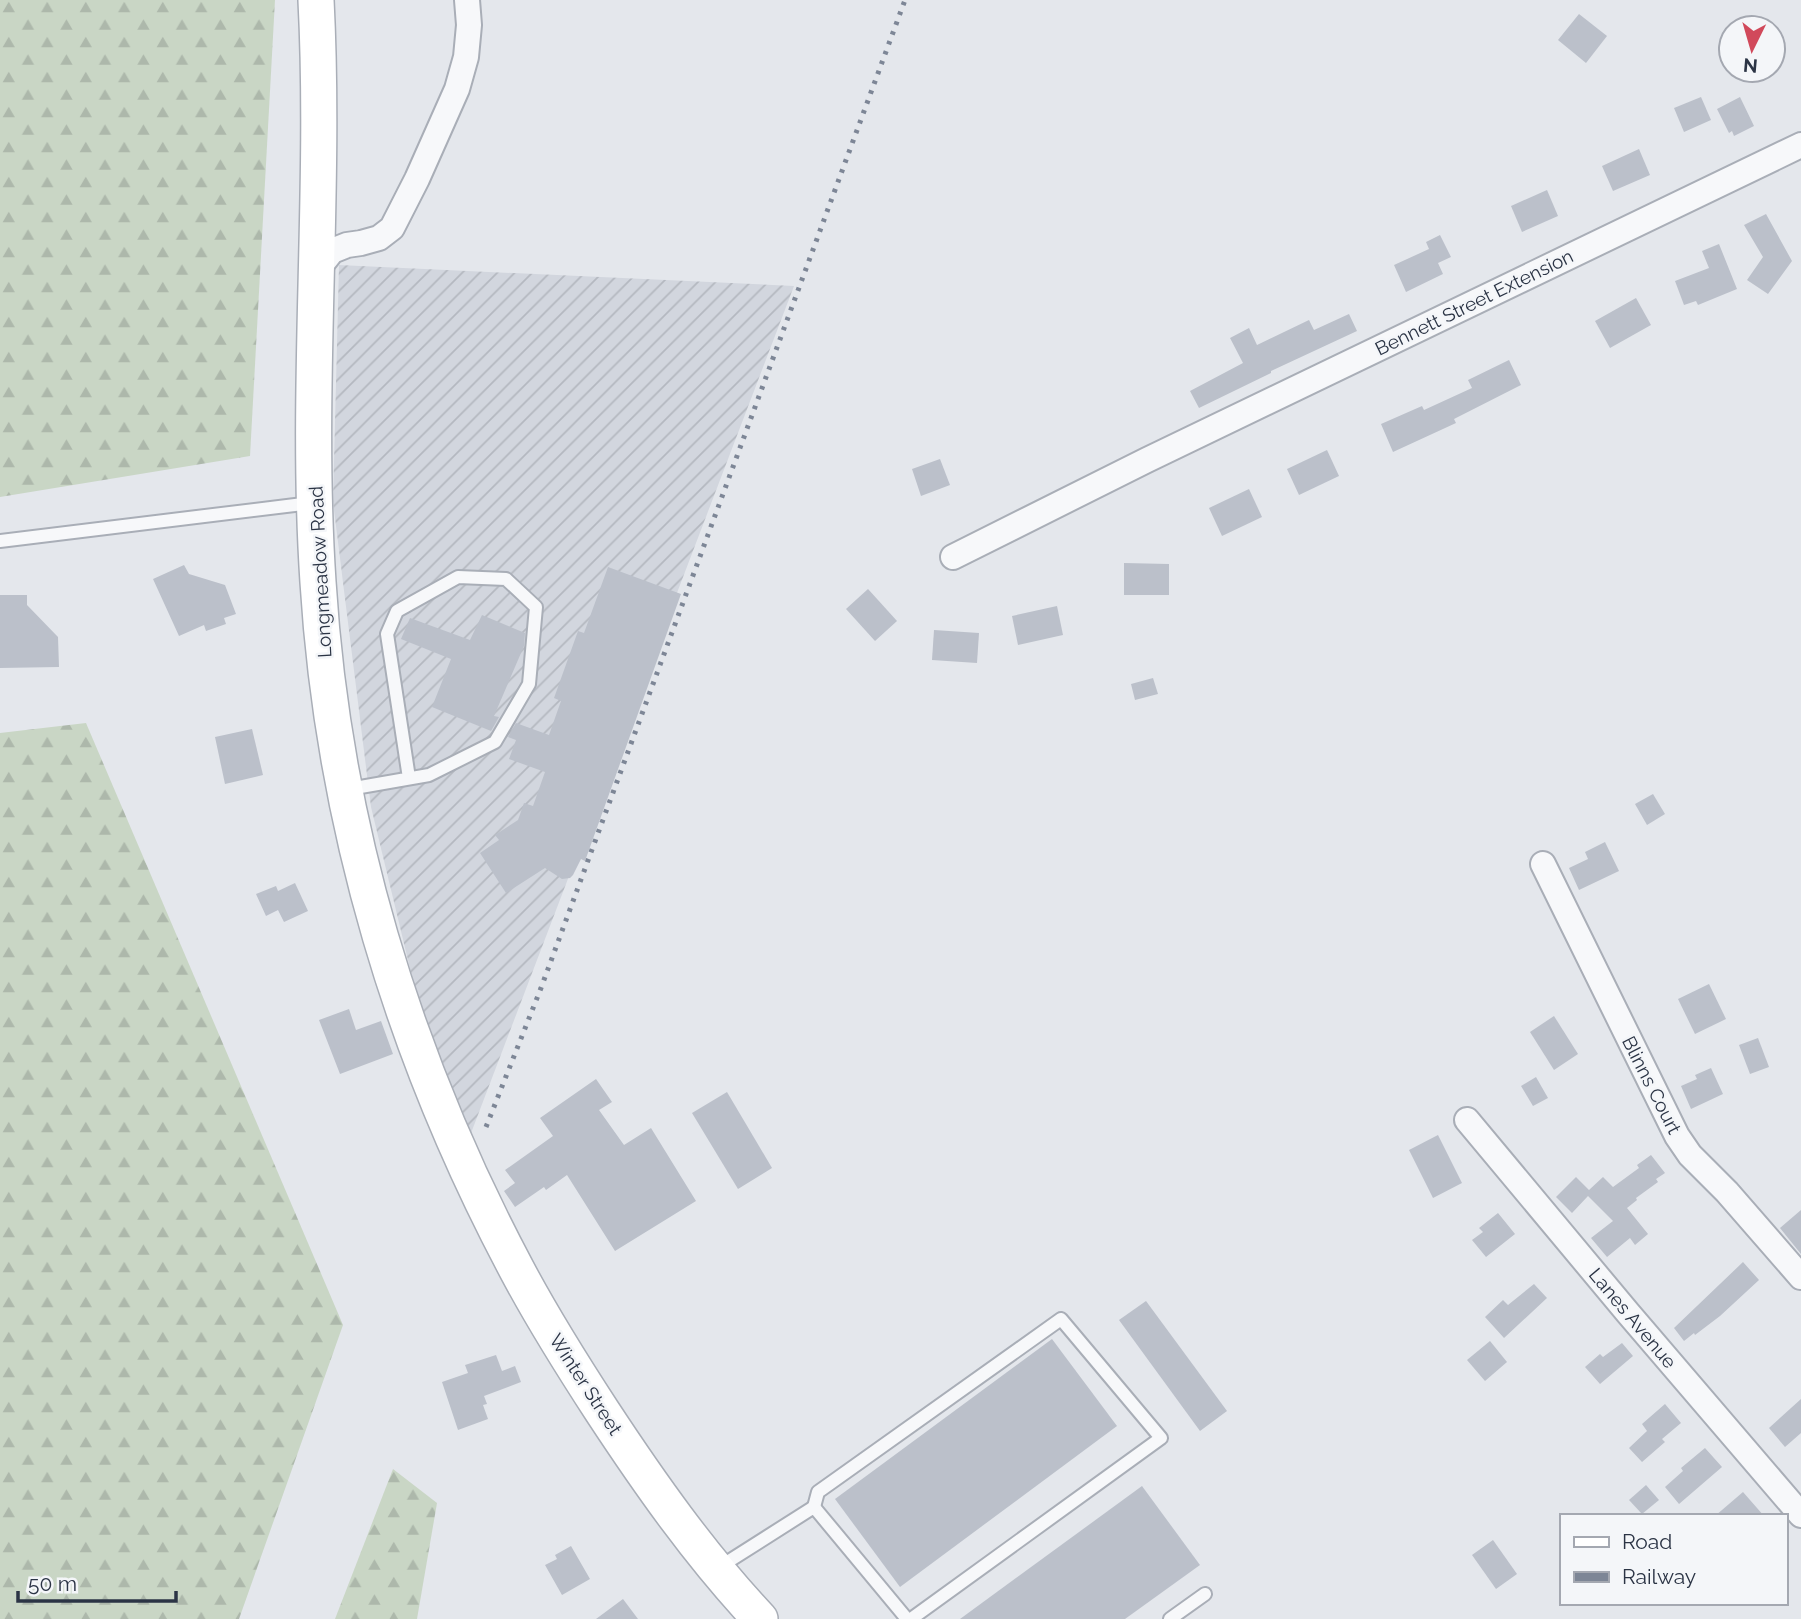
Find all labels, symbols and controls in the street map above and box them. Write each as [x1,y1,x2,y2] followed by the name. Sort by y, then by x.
[1717,14,1787,84] north arrow
[1742,54,1759,78] text: N
[1371,244,1577,360] street label: Bennett Street Extension
[305,486,335,658] street label: Longmeadow Road
[1618,1032,1686,1138] street label: Blinns Court
[1585,1264,1681,1372] street label: Lanes Avenue
[545,1329,627,1439] street label: Winter Street
[1560,1514,1787,1605] legend
[1622,1529,1672,1554] text: Road
[18,1560,175,1604] scale bar
[1622,1564,1696,1589] text: Railway
[28,1571,77,1596] text: 50 m

